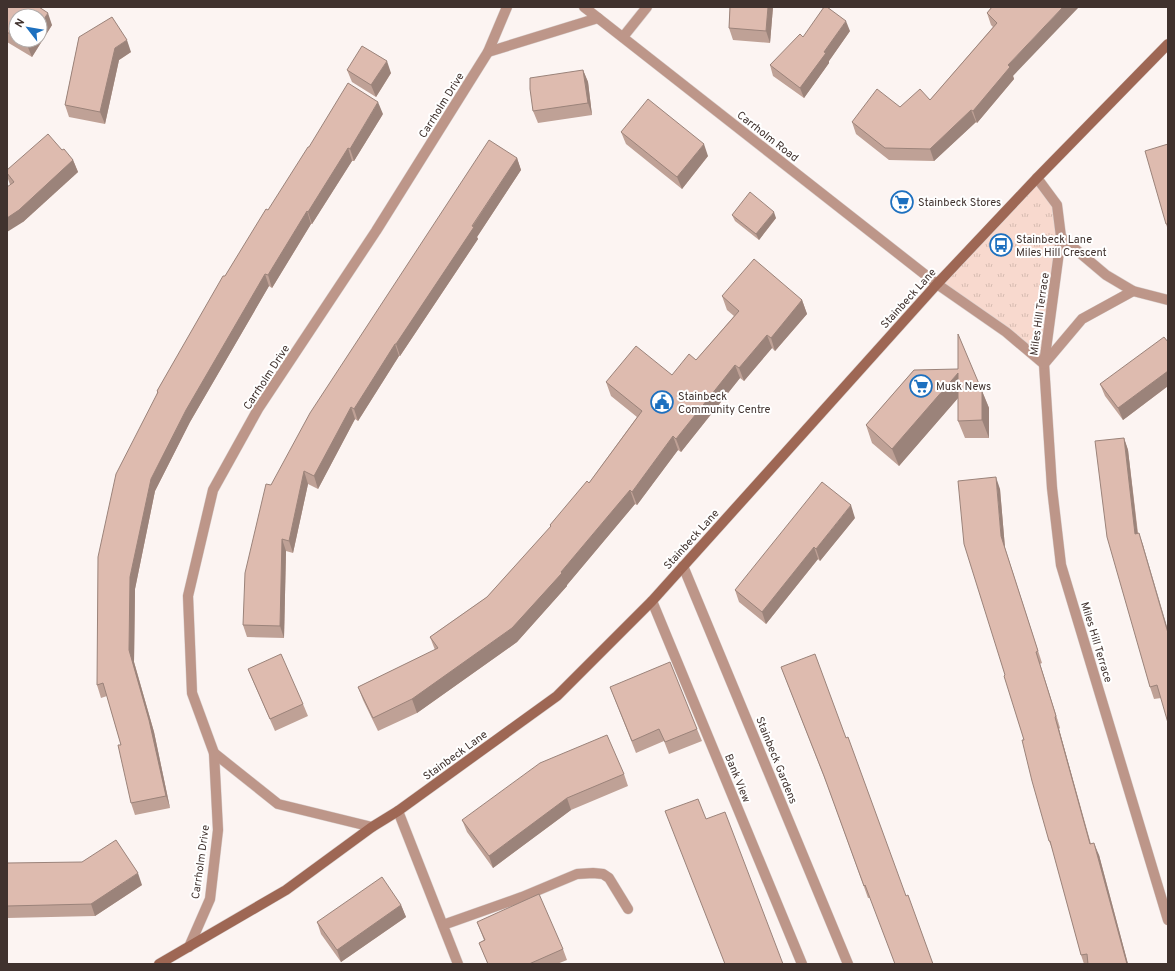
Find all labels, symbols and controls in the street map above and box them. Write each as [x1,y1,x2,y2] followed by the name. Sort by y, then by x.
[8,8,48,48] north arrow
[12,16,28,30] text: N
[416,70,468,141] street label: Carrholm Drive
[734,108,801,165] street label: Carrholm Road
[889,189,915,215] supermarket icon: Stainbeck Stores
[918,196,1001,210] place label: Stainbeck Stores
[988,232,1014,258] bus stop icon: Stainbeck Lane Miles Hill Crescent
[1016,233,1107,260] place label: Stainbeck Lane Miles Hill Crescent
[878,266,939,332] street label: Stainbeck Lane
[1027,272,1053,357] street label: Miles Hill Terrace
[241,342,293,413] street label: Carrholm Drive
[908,373,934,399] supermarket icon: Musk News
[936,380,991,394] place label: Musk News
[649,389,675,415] public building icon: Stainbeck Community Centre
[678,390,771,417] place label: Stainbeck Community Centre
[661,507,722,573] street label: Stainbeck Lane
[1077,600,1115,684] street label: Miles Hill Terrace
[752,715,800,806] street label: Stainbeck Gardens
[421,728,491,784] street label: Stainbeck Lane
[721,752,753,805] street label: Bank View
[189,824,213,900] street label: Carrholm Drive

